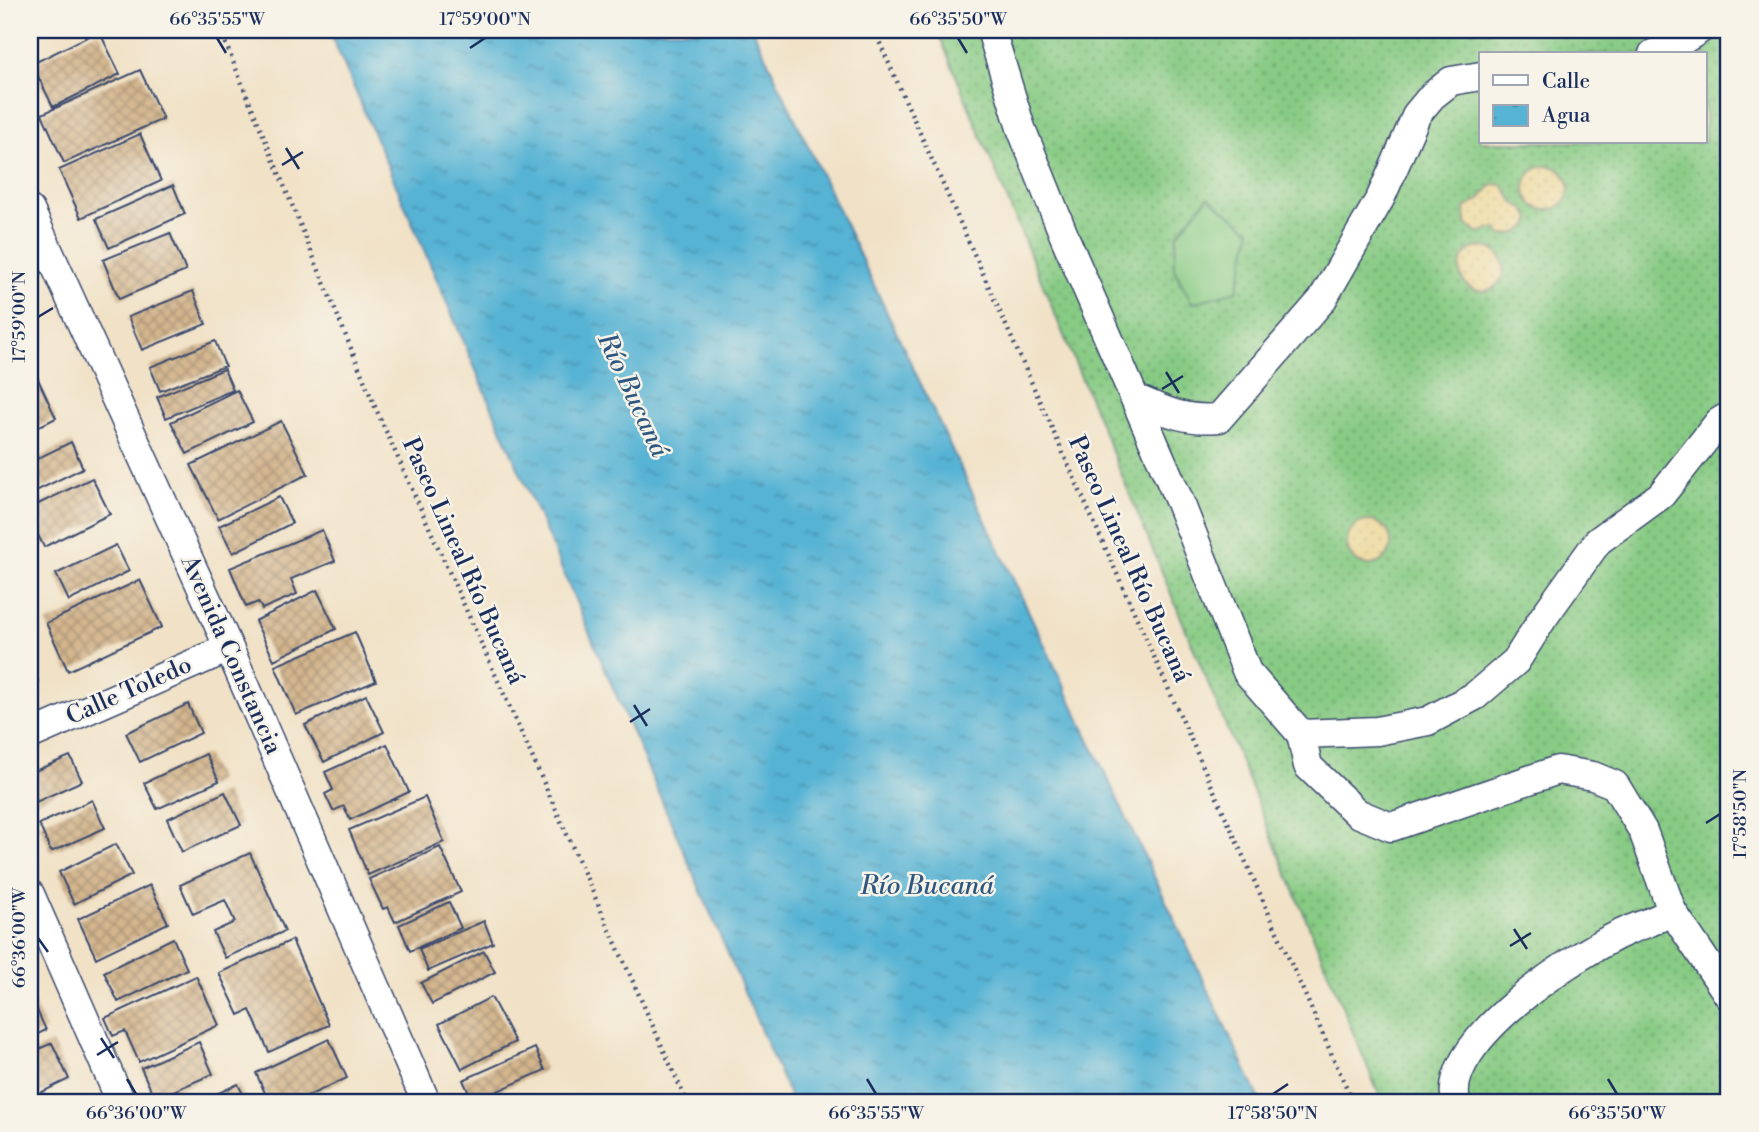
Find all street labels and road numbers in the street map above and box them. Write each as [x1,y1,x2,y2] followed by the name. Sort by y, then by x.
[1061,431,1197,688] street label: Paseo Lineal Río Bucaná
[395,433,531,690] street label: Paseo Lineal Río Bucaná
[173,550,289,760] street label: Avenida Constancia
[61,650,197,732] street label: Calle Toledo

